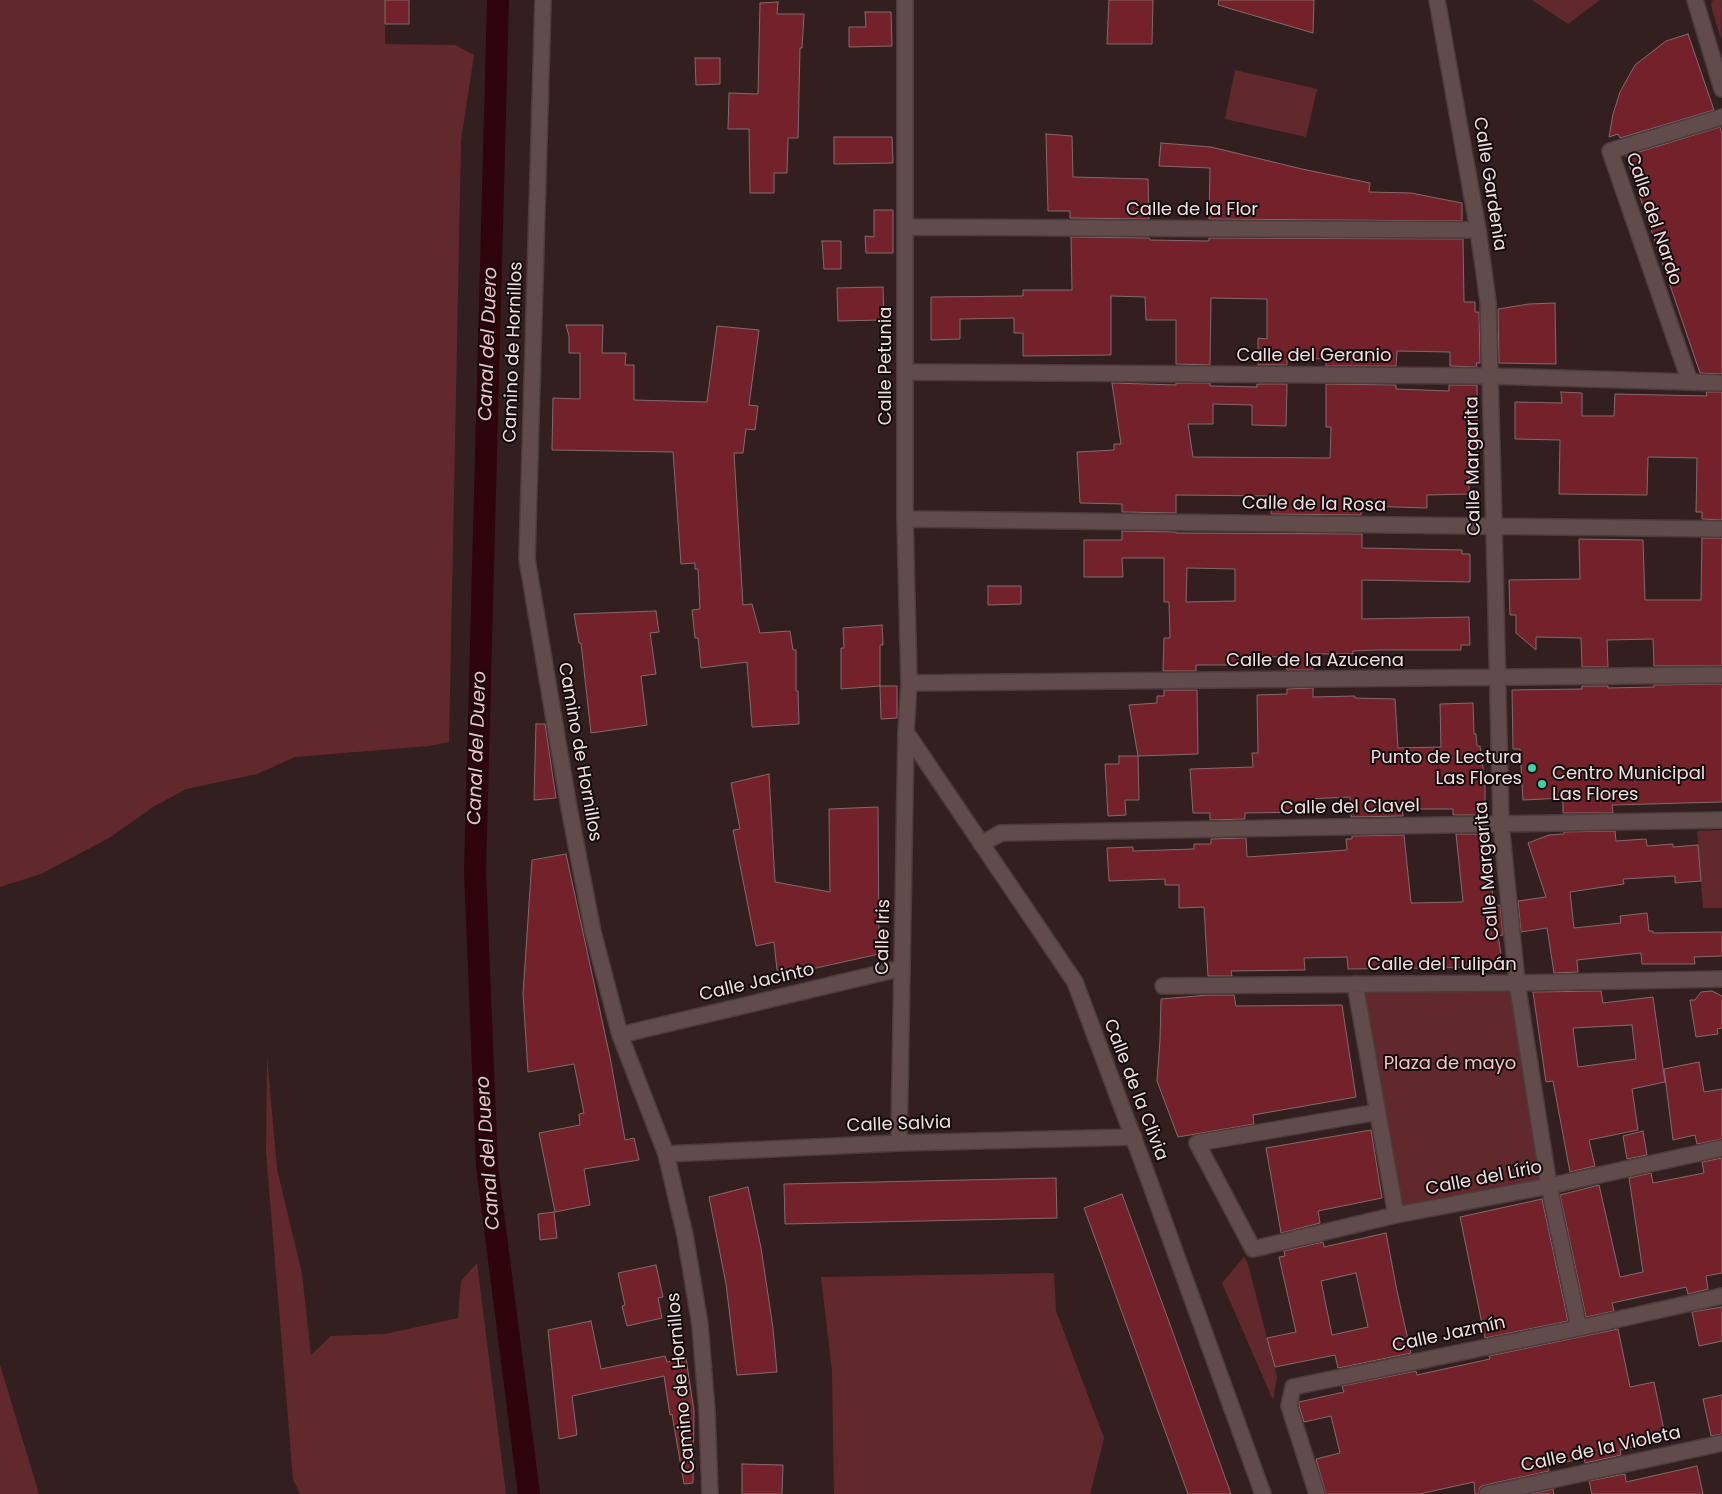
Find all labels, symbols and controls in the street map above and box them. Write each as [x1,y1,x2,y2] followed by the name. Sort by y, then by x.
[1468,116,1510,252] street label: Calle Gardenia
[1620,150,1686,288] street label: Calle del Nardo
[1126,199,1258,221] street label: Calle de la Flor
[500,261,528,443] street label: Camino de Hornillos
[475,266,503,422] water label: Canal del Duero
[875,307,897,425] street label: Calle Petunia
[1237,345,1391,367] street label: Calle del Geranio
[1462,396,1486,536] street label: Calle Margarita
[1242,493,1386,517] street label: Calle de la Rosa
[1226,650,1404,672] street label: Calle de la Azucena
[553,661,605,843] street label: Camino de Hornillos
[464,670,492,826] water label: Canal del Duero
[1371,747,1522,790] place label: Punto de Lectura Las Flores
[1526,762,1538,774] marker: Punto de Lectura Las Flores
[1552,763,1705,806] place label: Centro Municipal Las Flores
[1536,778,1548,790] marker: Centro Municipal Las Flores
[1280,796,1420,820] street label: Calle del Clavel
[1471,801,1505,941] street label: Calle Margarita
[873,899,895,975] street label: Calle Iris
[1367,954,1517,976] street label: Calle del Tulipán
[697,959,817,1007] street label: Calle Jacinto
[1098,1016,1172,1164] street label: Calle de la Clivia
[1384,1053,1516,1075] park label: Plaza de mayo
[472,1075,506,1231] water label: Canal del Duero
[846,1112,952,1138] street label: Calle Salvia
[1424,1157,1544,1201] street label: Calle del Lírio
[663,1292,701,1474] street label: Camino de Hornillos
[1390,1312,1508,1358] street label: Calle Jazmín
[1519,1423,1683,1477] street label: Calle de la Violeta

